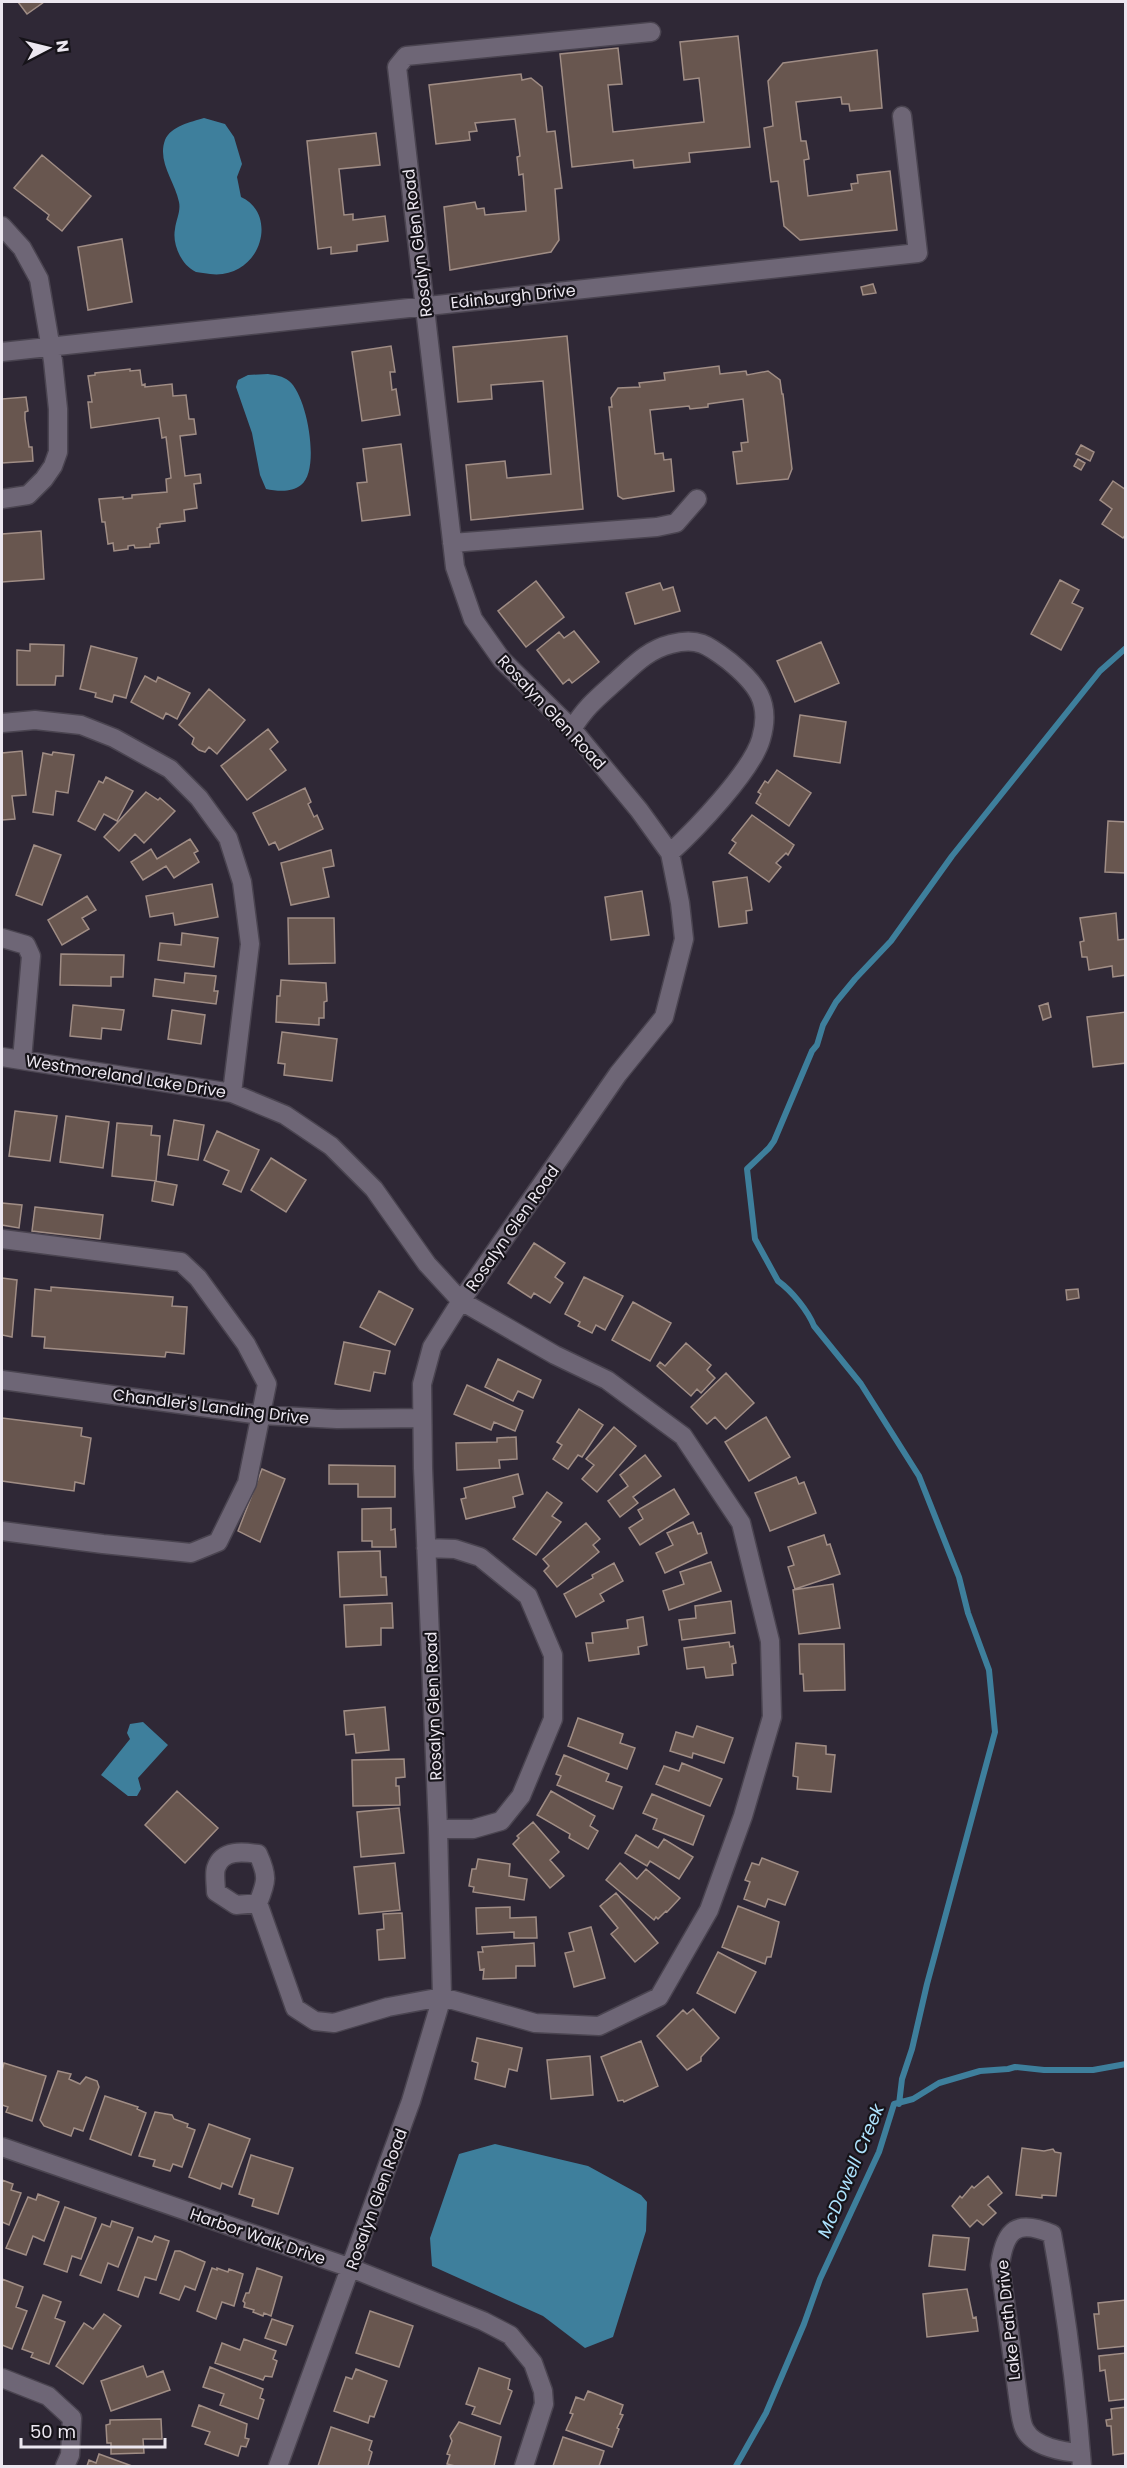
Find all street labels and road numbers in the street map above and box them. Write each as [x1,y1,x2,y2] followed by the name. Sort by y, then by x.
[397,168,438,318] street label: Rosalyn Glen Road
[449,278,577,315] street label: Edinburgh Drive
[492,650,611,775] street label: Rosalyn Glen Road
[24,1049,228,1104] street label: Westmoreland Lake Drive
[460,1161,565,1296] street label: Rosalyn Glen Road
[111,1383,310,1430] street label: Chandler's Landing Drive
[419,1631,448,1781] street label: Rosalyn Glen Road
[340,2125,413,2273] street label: Rosalyn Glen Road
[187,2202,329,2271] street label: Harbor Walk Drive
[991,2259,1026,2381] street label: Lake Path Drive

